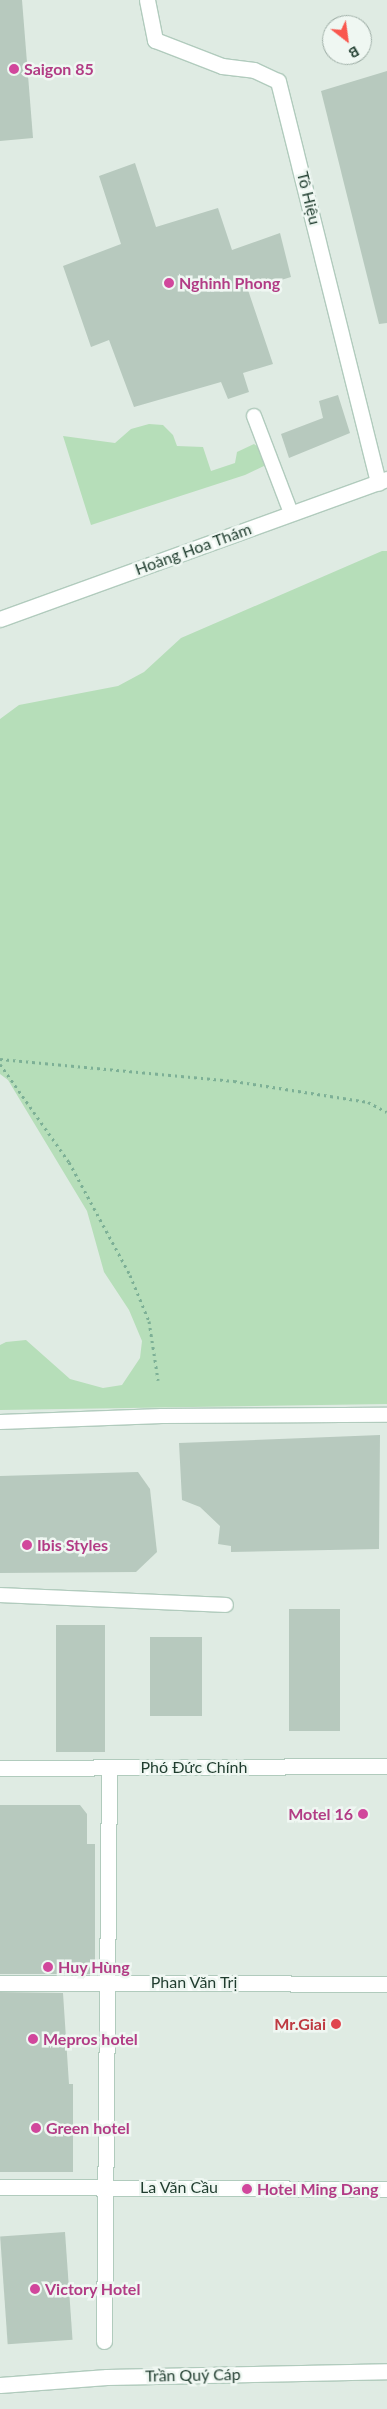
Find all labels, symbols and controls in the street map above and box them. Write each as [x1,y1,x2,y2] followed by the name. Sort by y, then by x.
[322,15,372,65] north arrow
[346,43,363,62] text: B
[24,59,94,79] place label: Saigon 85
[8,63,20,75] marker: Saigon 85
[293,169,325,227] street label: Tô Hiệu
[179,273,280,293] place label: Nghinh Phong
[163,277,175,289] marker: Nghinh Phong
[132,519,254,579] street label: Hoàng Hoa Thám
[37,1535,108,1555] place label: Ibis Styles
[21,1539,33,1551] marker: Ibis Styles
[141,1757,247,1777] street label: Phó Đức Chính
[288,1804,353,1824] place label: Motel 16
[357,1808,369,1820] marker: Motel 16
[58,1957,130,1977] place label: Huy Hùng
[42,1961,54,1973] marker: Huy Hùng
[150,1972,238,1992] street label: Phan Văn Trị
[274,2014,326,2034] place label: Mr.Giai
[330,2018,342,2030] marker: Mr.Giai
[43,2029,138,2049] place label: Mepros hotel
[27,2033,39,2045] marker: Mepros hotel
[46,2118,130,2138] place label: Green hotel
[30,2122,42,2134] marker: Green hotel
[140,2177,218,2197] street label: La Văn Cầu
[257,2179,378,2199] place label: Hotel Ming Dang
[241,2183,253,2195] marker: Hotel Ming Dang
[45,2279,141,2299] place label: Victory Hotel
[29,2283,41,2295] marker: Victory Hotel
[145,2365,241,2385] street label: Trần Quý Cáp

